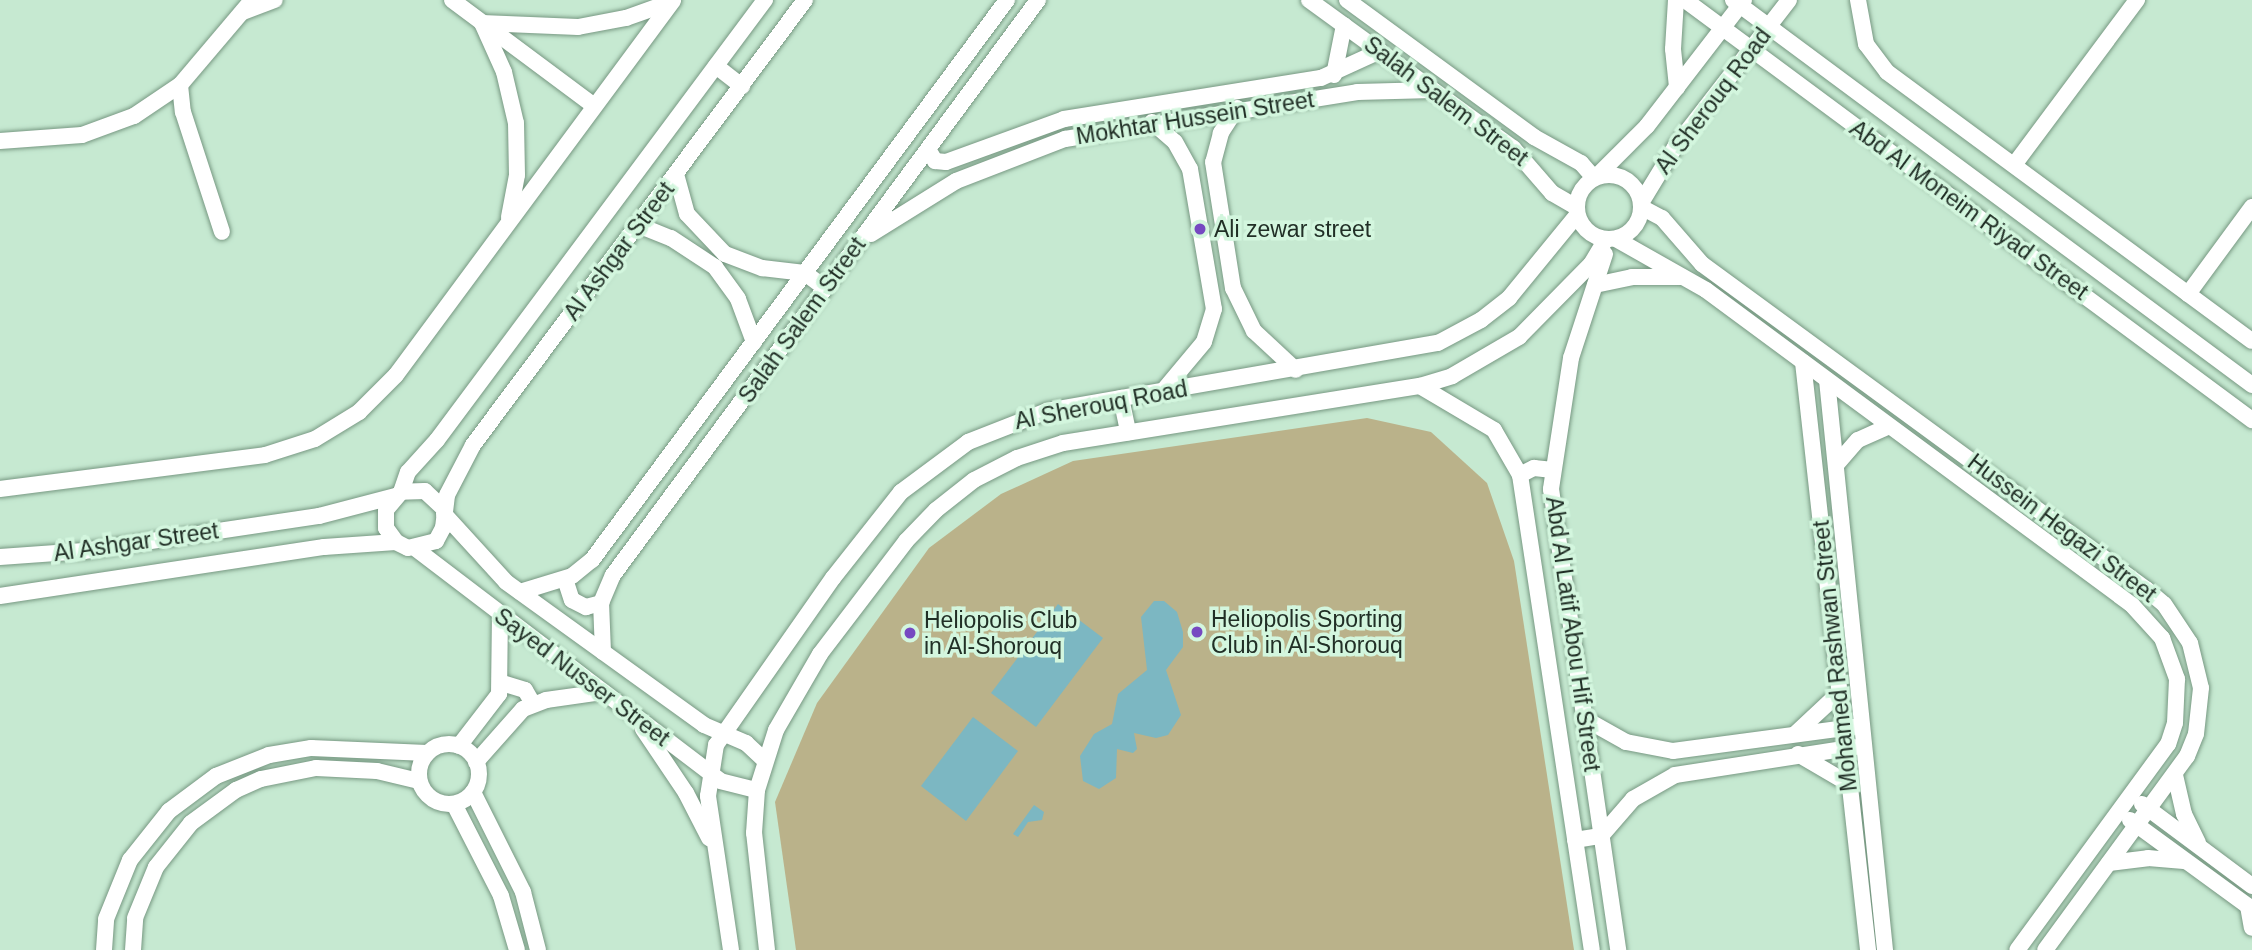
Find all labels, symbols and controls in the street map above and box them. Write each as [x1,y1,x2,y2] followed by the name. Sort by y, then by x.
[1649,23,1777,179] street label: Al Sherouq Road
[1359,30,1533,172] street label: Salah Salem Street
[1074,86,1316,150] street label: Mokhtar Hussein Street
[1844,114,2094,306] street label: Abd Al Moneim Riyad Street
[558,176,680,326] street label: Al Ashgar Street
[1214,215,1371,243] place label: Ali zewar street
[1192,221,1208,237] marker: Ali zewar street
[733,232,871,408] street label: Salah Salem Street
[1012,375,1190,435] street label: Al Sherouq Road
[1962,448,2162,608] street label: Hussein Hegazi Street
[1540,493,1606,775] street label: Abd Al Latif Abou Hif Street
[51,517,221,567] street label: Al Ashgar Street
[1807,519,1863,793] street label: Mohamed Rashwan Street
[489,602,675,752] street label: Sayed Nusser Street
[1211,605,1404,659] place label: Heliopolis Sporting Club in Al-Shorouq
[924,606,1077,660] place label: Heliopolis Club in Al-Shorouq
[1189,624,1205,640] marker: Heliopolis Sporting Club in Al-Shorouq
[902,625,918,641] marker: Heliopolis Club in Al-Shorouq

